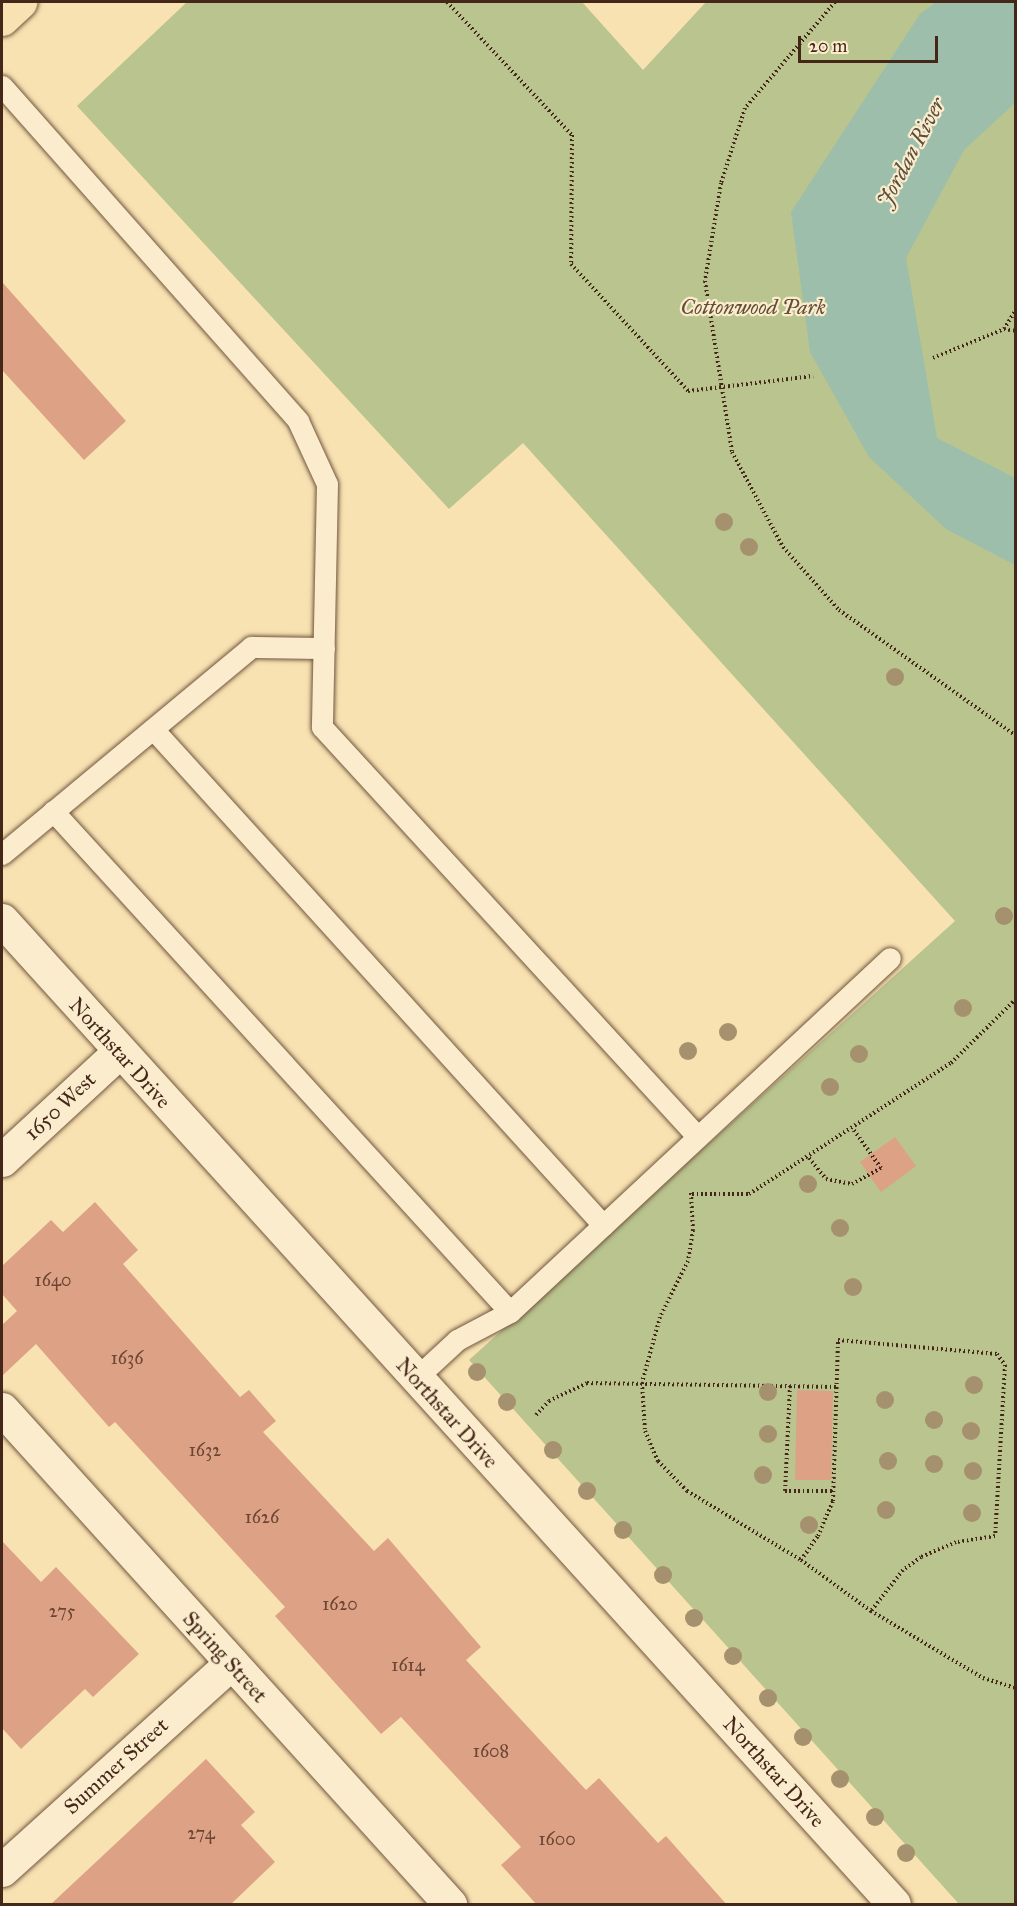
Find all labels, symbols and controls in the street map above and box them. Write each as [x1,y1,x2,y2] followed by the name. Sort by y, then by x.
[801,24,940,62] scale bar
[809,35,847,57] text: 20 m
[871,93,951,211] water label: Jordan River
[680,294,826,320] park label: Cottonwood Park
[64,993,176,1113] street label: Northstar Drive
[19,1067,101,1145] street label: 1650 West
[35,1269,71,1291] house number: 1640
[111,1347,143,1369] house number: 1636
[391,1353,503,1473] street label: Northstar Drive
[189,1439,221,1461] house number: 1632
[245,1506,279,1528] house number: 1626
[322,1593,358,1615] house number: 1620
[49,1600,75,1622] house number: 275
[177,1606,273,1708] street label: Spring Street
[391,1654,425,1676] house number: 1614
[718,1712,830,1832] street label: Northstar Drive
[59,1713,173,1819] street label: Summer Street
[473,1740,509,1762] house number: 1608
[187,1822,215,1844] house number: 274
[538,1828,576,1850] house number: 1600

